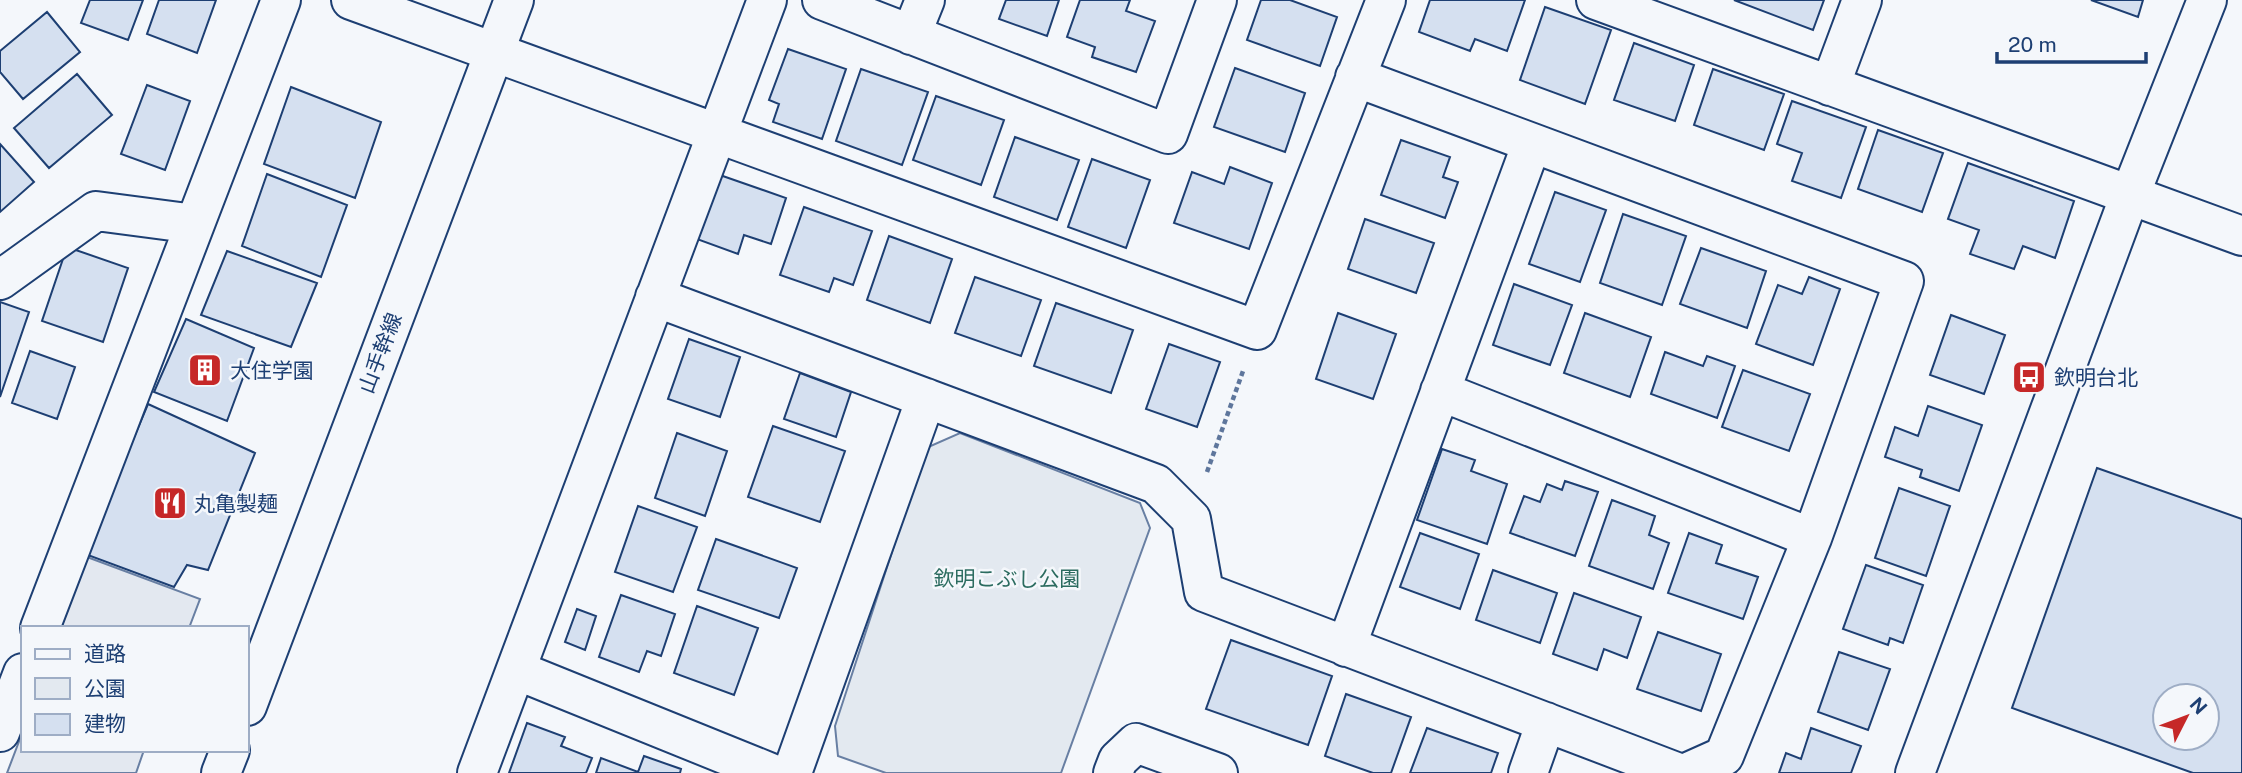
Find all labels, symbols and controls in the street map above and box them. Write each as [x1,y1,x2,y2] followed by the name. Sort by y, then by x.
[1997,21,2146,65] scale bar
[2008,32,2057,57] text: 20 m
[353,309,407,397] street label: 山手幹線
[186,351,224,389] building icon: 大住学園
[230,358,314,383] place label: 大住学園
[2010,358,2048,396] bus stop icon: 欽明台北
[2054,365,2138,390] place label: 欽明台北
[151,484,189,522] restaurant icon: 丸亀製麺
[194,491,278,516] place label: 丸亀製麺
[934,566,1081,591] park label: 欽明こぶし公園
[21,626,248,752] legend
[84,641,126,666] text: 道路
[84,676,126,701] text: 公園
[2151,682,2221,752] north arrow
[2185,693,2212,719] text: N
[84,711,126,736] text: 建物

